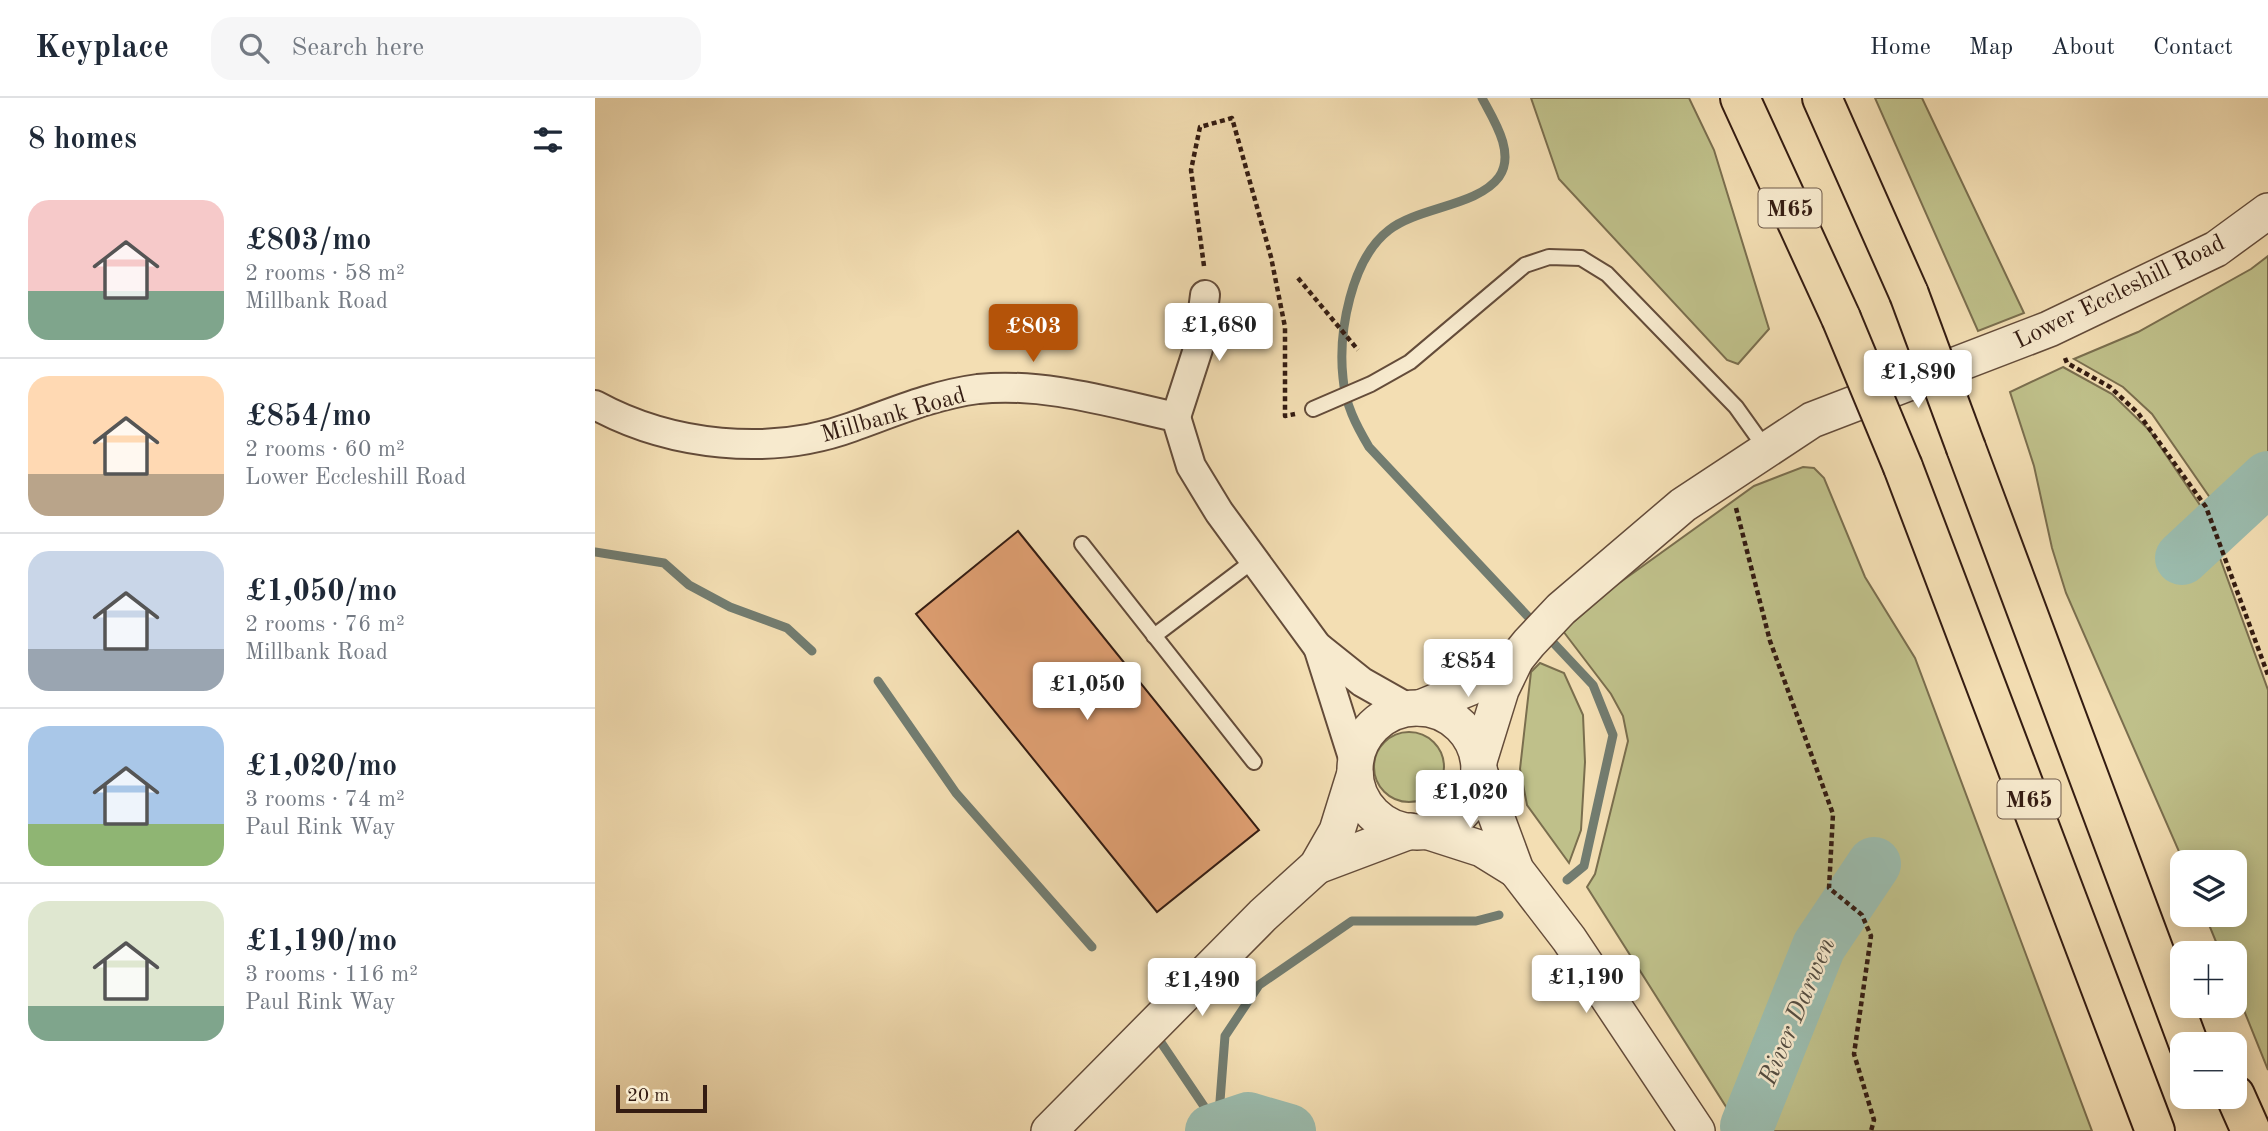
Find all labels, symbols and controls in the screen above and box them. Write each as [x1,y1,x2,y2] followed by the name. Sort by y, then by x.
[211,17,701,80] search box
[235,29,273,67] icon: search
[35,32,169,65] text: Keyplace
[291,35,424,61] text: Search here
[1870,36,1931,60] text: Home
[1969,36,2013,60] text: Map
[2051,36,2115,60] text: About
[2153,36,2233,60] text: Contact
[529,121,567,159] icon: filters
[28,125,137,155] text: 8 homes
[1759,188,1821,228] road number: M65
[245,226,371,256] text: £803/mo
[84,228,168,312] icon: home
[2011,231,2229,354] street label: Lower Eccleshill Road
[245,262,405,285] text: 2 rooms · 58 m²
[245,290,388,313] text: Millbank Road
[1162,303,1276,363] pin: £1,680
[992,304,1074,364] pin: £803
[1181,314,1257,337] text: £1,680
[1005,315,1061,338] text: £803
[1861,350,1975,410] pin: £1,890
[1880,361,1956,384] text: £1,890
[818,384,969,448] street label: Millbank Road
[245,402,371,432] text: £854/mo
[84,404,168,488] icon: home
[245,438,405,461] text: 2 rooms · 60 m²
[245,466,466,489] text: Lower Eccleshill Road
[245,577,397,607] text: £1,050/mo
[84,579,168,663] icon: home
[245,613,405,636] text: 2 rooms · 76 m²
[1427,640,1509,699] pin: £854
[245,641,388,664] text: Millbank Road
[1440,650,1496,673] text: £854
[1030,662,1144,722] pin: £1,050
[1049,673,1125,696] text: £1,050
[245,752,397,782] text: £1,020/mo
[84,754,168,838] icon: home
[1413,770,1527,830] pin: £1,020
[1997,779,2061,818] road number: M65
[1432,781,1508,804] text: £1,020
[245,788,405,811] text: 3 rooms · 74 m²
[245,816,395,839] text: Paul Rink Way
[2170,850,2247,1109] map controls
[2170,850,2247,927] button: layers
[245,927,397,957] text: £1,190/mo
[84,929,168,1013] icon: home
[1755,934,1841,1090] water label: River Darwen
[2170,941,2247,1018] button: +
[1529,956,1643,1015] pin: £1,190
[1145,958,1259,1018] pin: £1,490
[245,963,418,986] text: 3 rooms · 116 m²
[1548,966,1624,989] text: £1,190
[1164,969,1240,992] text: £1,490
[245,991,395,1014] text: Paul Rink Way
[2170,1032,2247,1109] button: −
[616,1082,707,1114] scale bar
[627,1087,669,1106] text: 20 m

